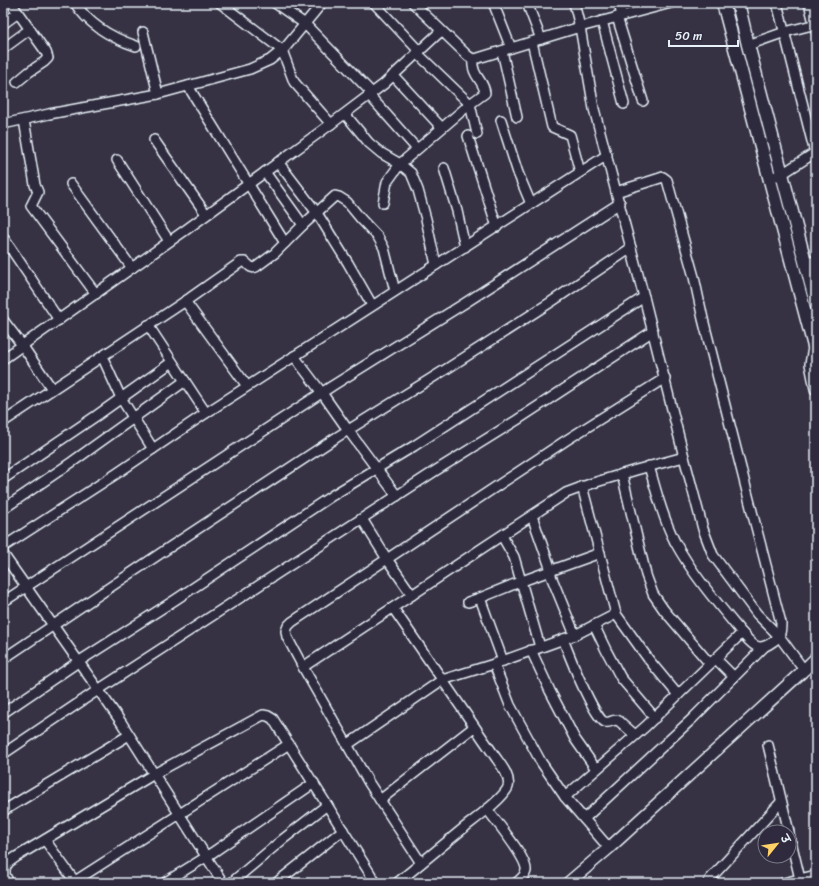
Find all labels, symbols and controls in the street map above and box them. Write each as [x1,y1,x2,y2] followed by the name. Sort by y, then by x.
[669,22,738,48] scale bar
[675,25,702,47] text: 50 m
[757,824,797,864] north arrow
[775,830,796,849] text: उ

